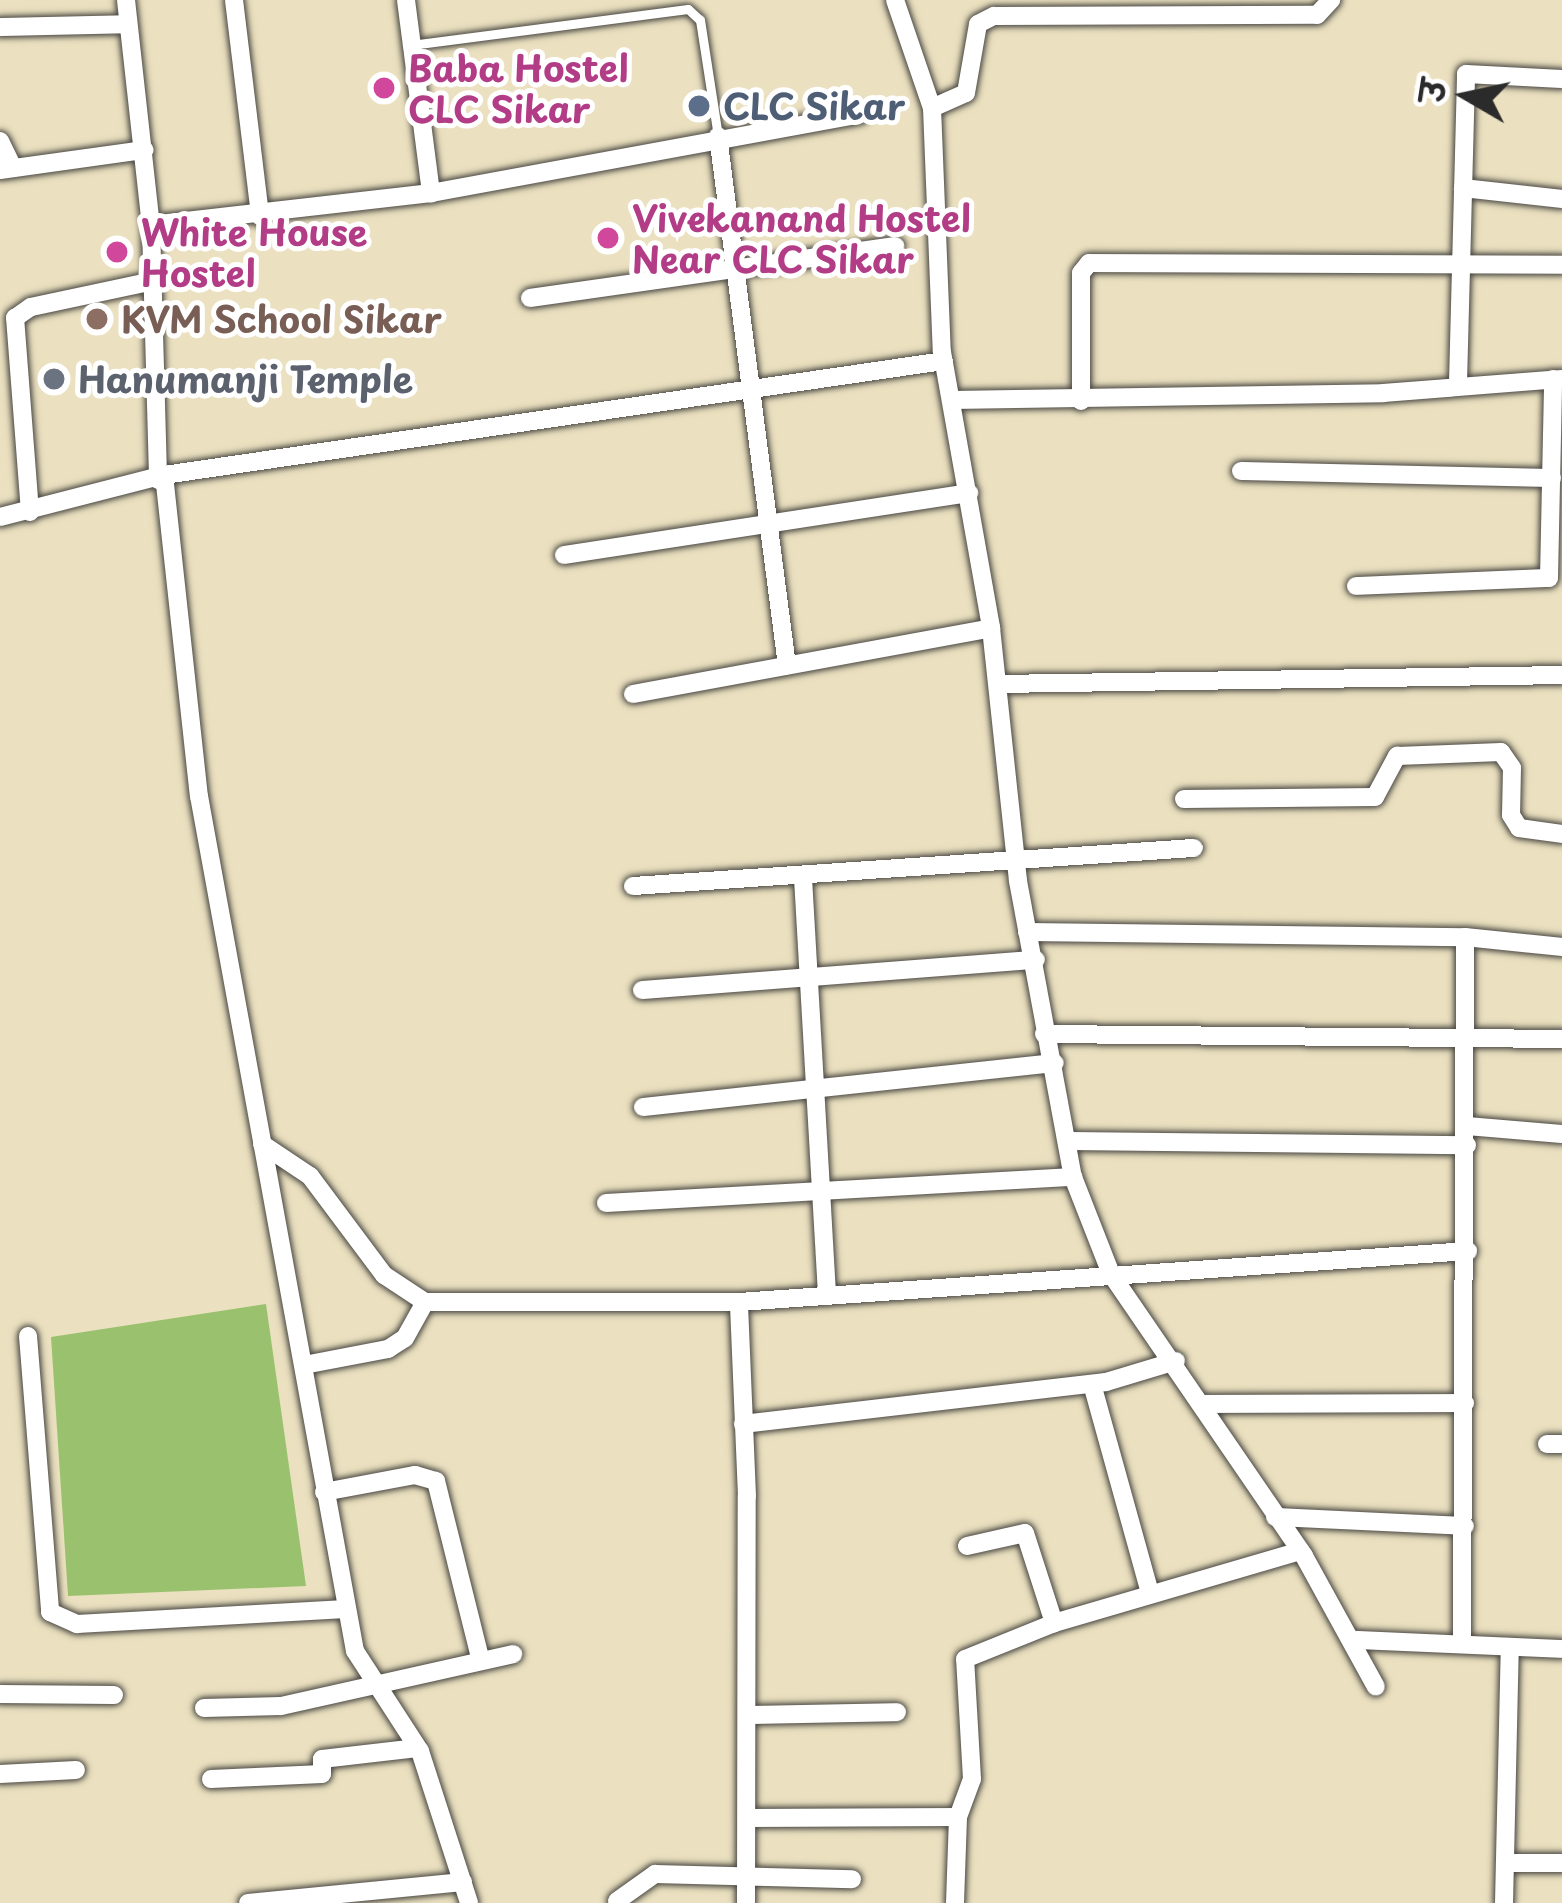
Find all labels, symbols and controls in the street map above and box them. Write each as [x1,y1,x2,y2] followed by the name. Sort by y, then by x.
[1406,36,1526,156] north arrow
[408,45,630,130] place label: Baba Hostel CLC Sikar
[371,75,397,101] marker: Baba Hostel CLC Sikar
[1404,76,1457,105] text: उ
[723,84,908,128] place label: CLC Sikar
[686,93,712,119] marker: CLC Sikar
[632,195,973,280] place label: Vivekanand Hostel Near CLC Sikar
[141,209,370,294] place label: White House Hostel
[595,225,621,251] marker: Vivekanand Hostel Near CLC Sikar
[104,239,130,265] marker: White House Hostel
[121,297,448,341] place label: KVM School Sikar
[84,306,110,332] marker: KVM School Sikar
[78,357,413,401] place label: Hanumanji Temple
[41,366,67,392] marker: Hanumanji Temple

